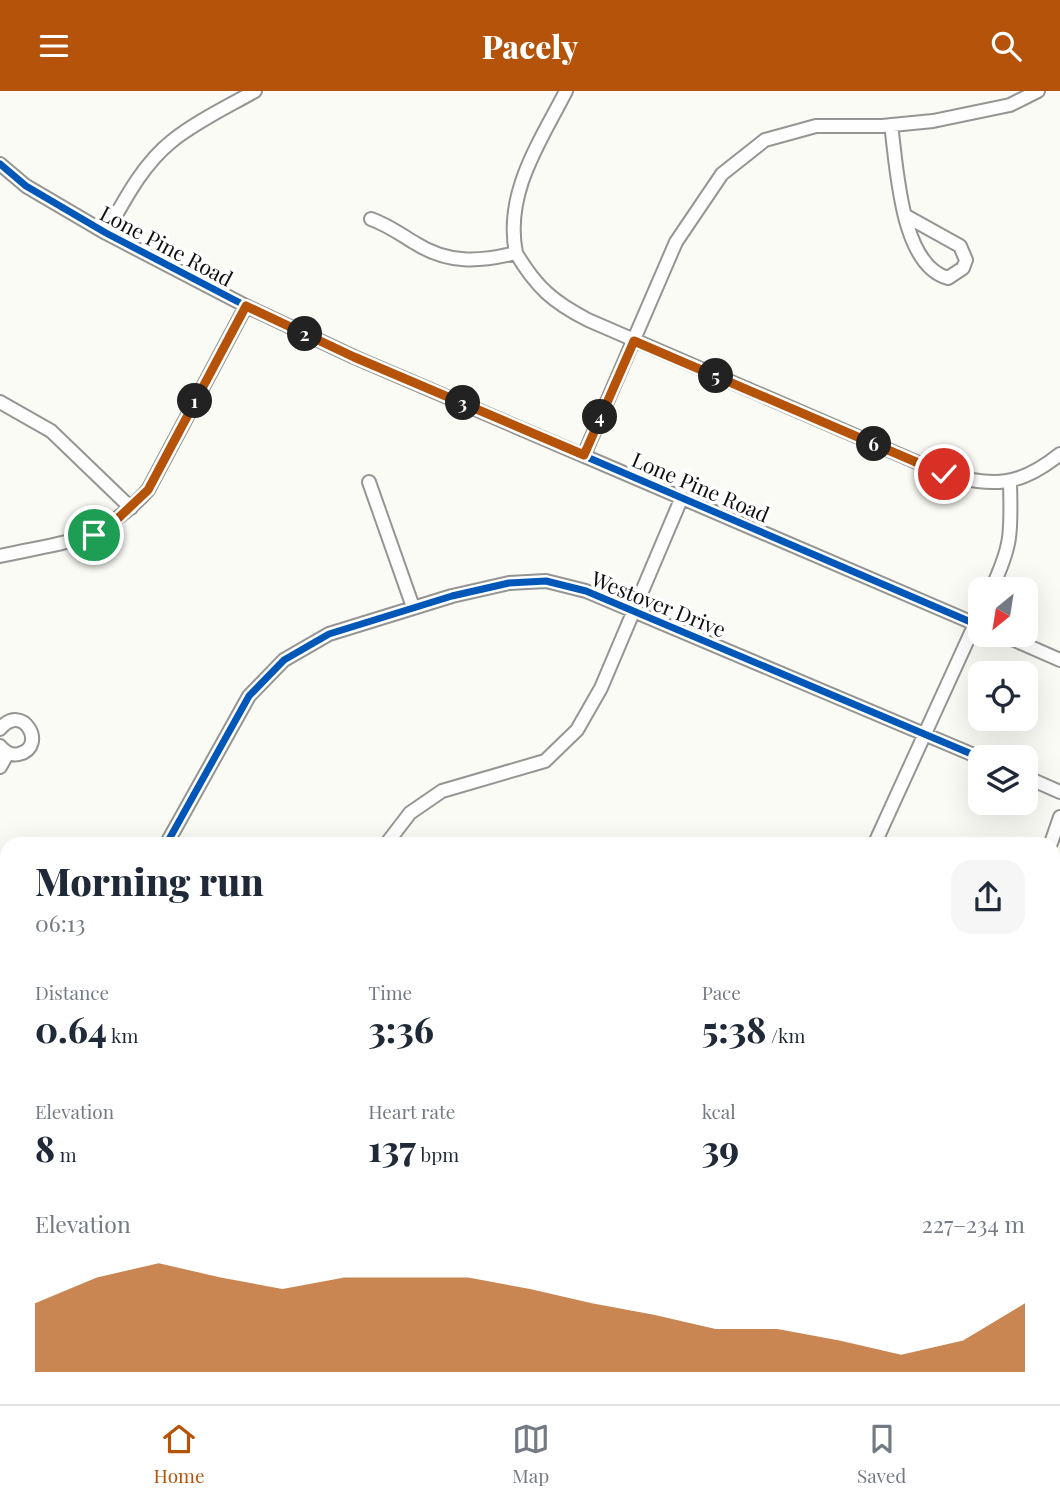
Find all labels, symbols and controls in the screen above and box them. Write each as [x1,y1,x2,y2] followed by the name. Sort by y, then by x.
[482,24,578,67] text: Pacely
[35,27,73,65] icon: menu
[987,27,1025,65] icon: search
[96,198,238,292] street label: Lone Pine Road
[288,317,322,351] pin: 2
[300,320,309,346] text: 2
[698,359,734,393] pin: 5
[711,362,720,388] text: 5
[178,383,212,419] pin: 1
[446,385,480,421] pin: 3
[191,387,198,413] text: 1
[458,389,467,415] text: 3
[582,399,618,435] pin: 4
[594,403,605,429] text: 4
[856,427,892,461] pin: 6
[868,430,879,456] text: 6
[628,444,774,528] street label: Lone Pine Road
[914,444,974,504] pin
[925,455,963,493] icon: check
[64,505,124,565] pin
[75,516,113,554] icon: arrive
[587,563,730,643] street label: Westover Drive
[968,577,1038,647] north arrow
[968,577,1038,815] map controls
[968,661,1038,731] button: locate
[968,745,1038,815] button: layers
[35,855,264,906] text: Morning run
[951,860,1025,934] button: share
[35,907,85,938] text: 06:13
[35,979,109,1005] text: Distance
[368,979,412,1005] text: Time
[702,979,741,1005] text: Pace
[35,1005,107,1052] text: 0.64
[368,1005,434,1052] text: 3:36
[702,1005,766,1052] text: 5:38
[107,1022,138,1048] text: km
[766,1022,805,1048] text: /km
[35,1098,114,1124] text: Elevation
[368,1098,455,1124] text: Heart rate
[702,1098,736,1124] text: kcal
[35,1124,55,1171] text: 8
[368,1124,416,1171] text: 137
[702,1124,739,1171] text: 39
[55,1141,77,1167] text: m
[416,1141,459,1167] text: bpm
[35,1208,131,1239] text: Elevation
[922,1208,1025,1239] text: 227–234 m
[154,1420,205,1488] tab: Home
[512,1420,550,1488] tab: Map
[857,1420,906,1488] tab: Saved

